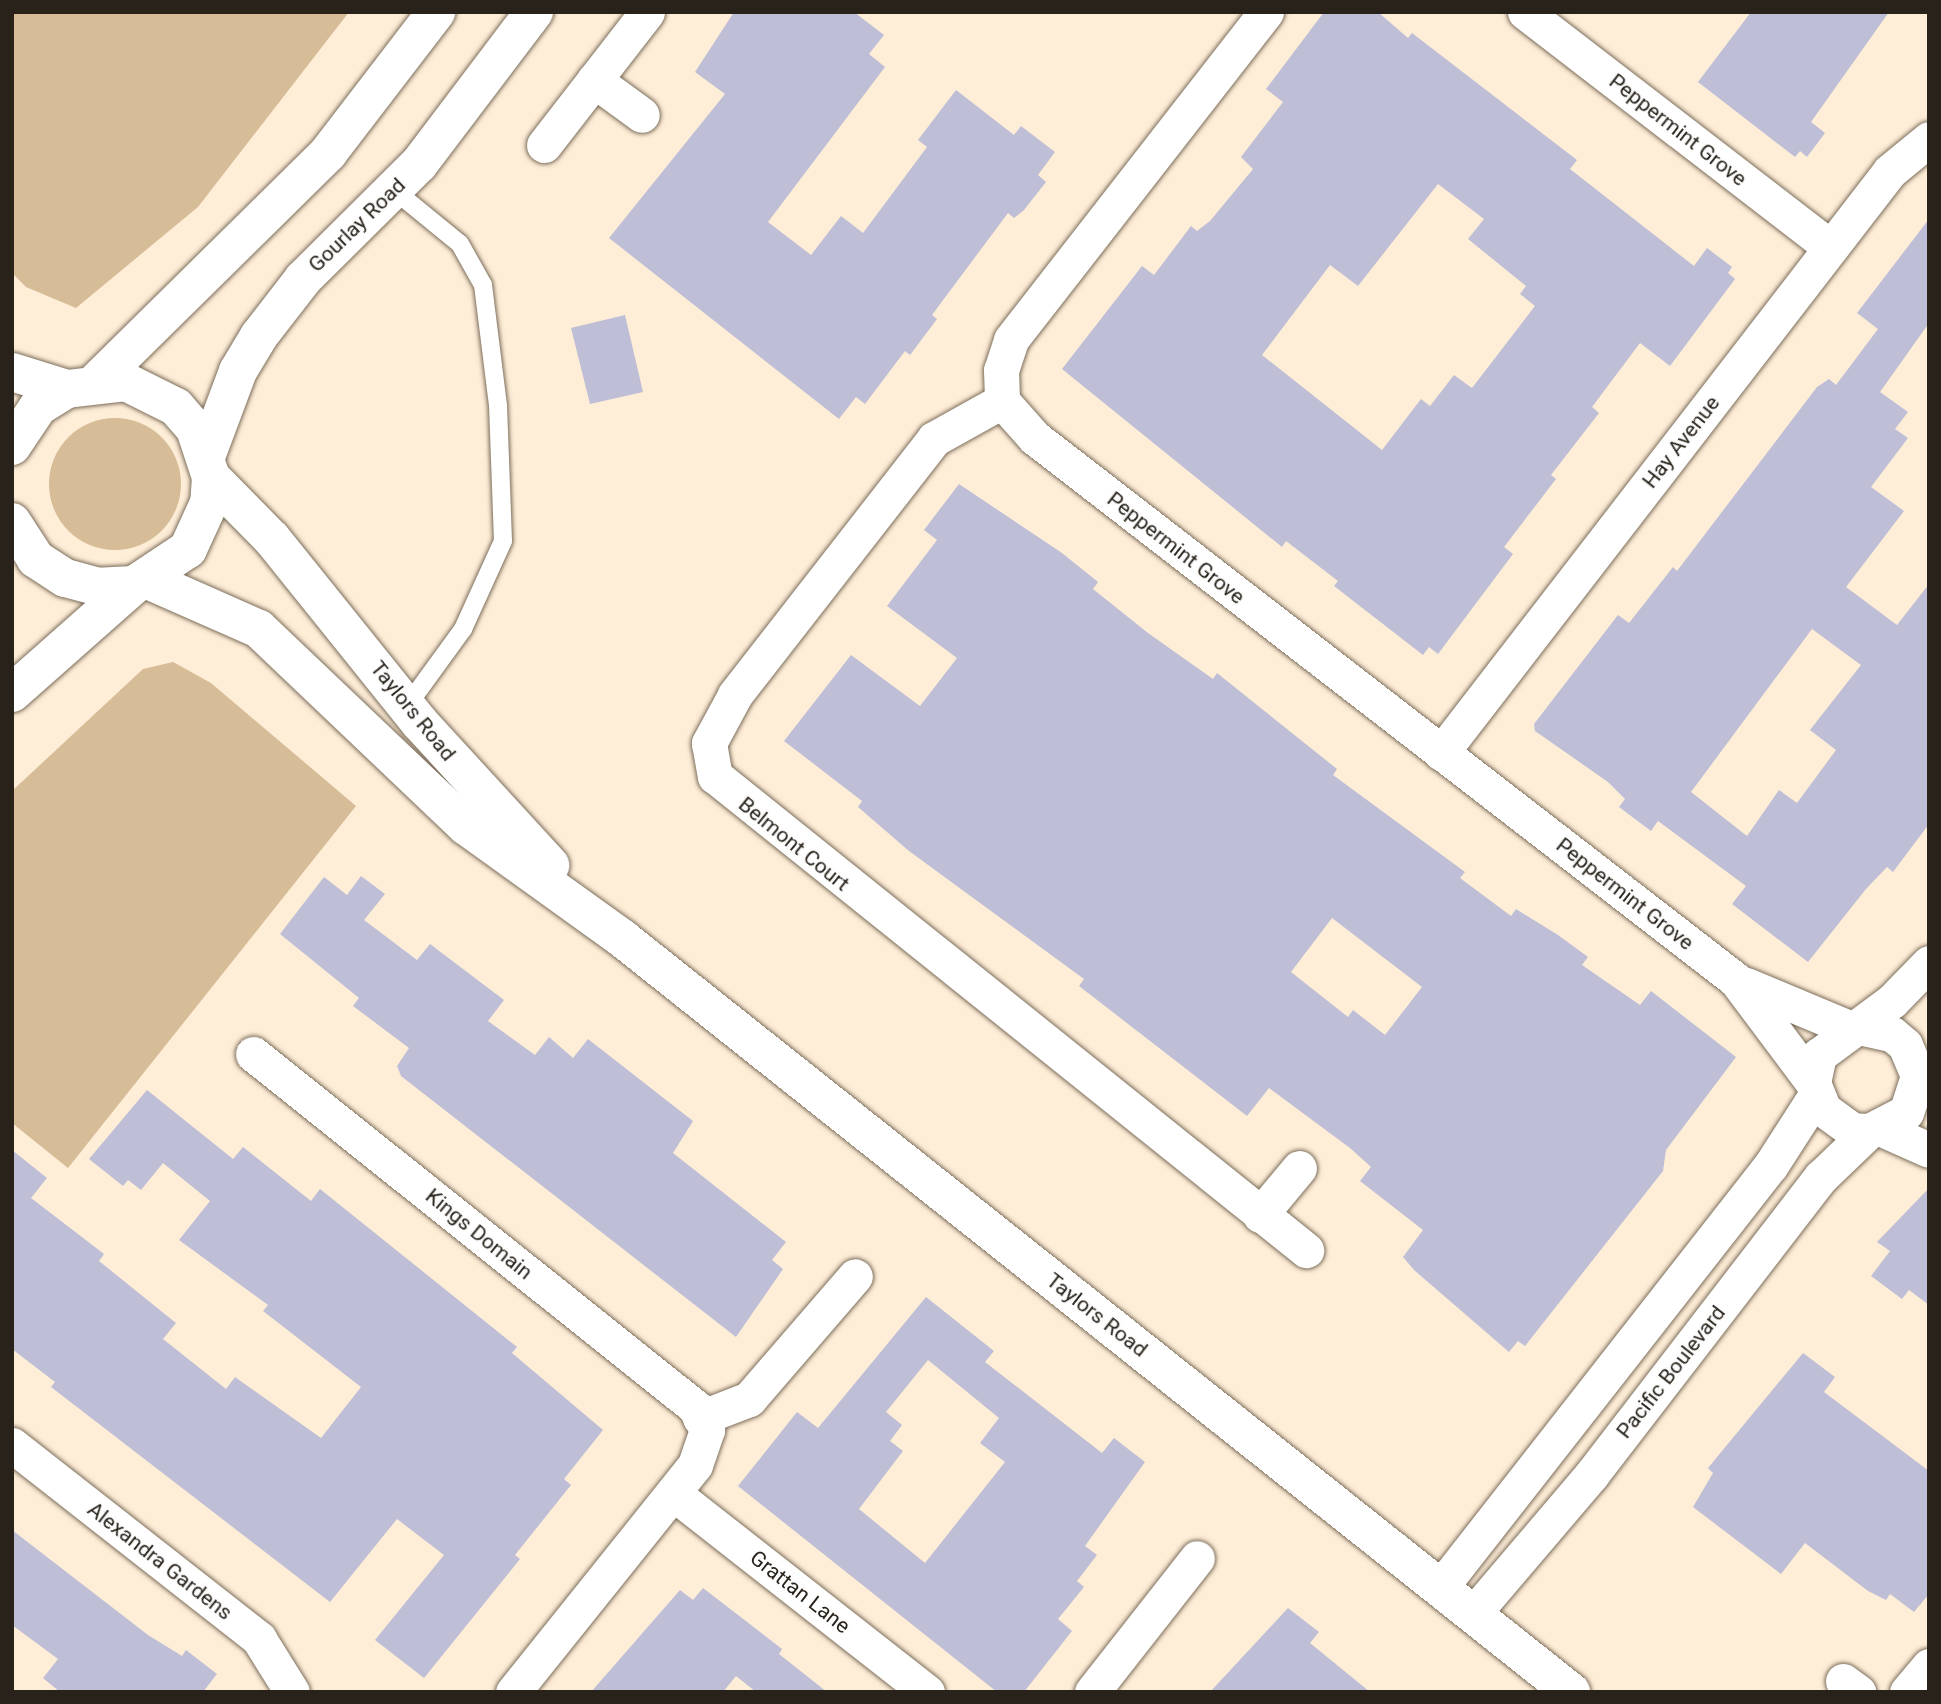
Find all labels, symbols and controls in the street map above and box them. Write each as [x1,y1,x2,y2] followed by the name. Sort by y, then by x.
[1604,69,1752,191] street label: Peppermint Grove
[303,173,411,277] street label: Gourlay Road
[1637,391,1725,493] street label: Hay Avenue
[1102,487,1250,609] street label: Peppermint Grove
[365,656,461,766] street label: Taylors Road
[734,792,854,896] street label: Belmont Court
[1551,833,1699,955] street label: Peppermint Grove
[421,1183,537,1285] street label: Kings Domain
[1042,1268,1152,1362] street label: Taylors Road
[1611,1301,1731,1443] street label: Pacific Boulevard
[83,1497,237,1625] street label: Alexandra Gardens
[745,1545,855,1639] street label: Grattan Lane

